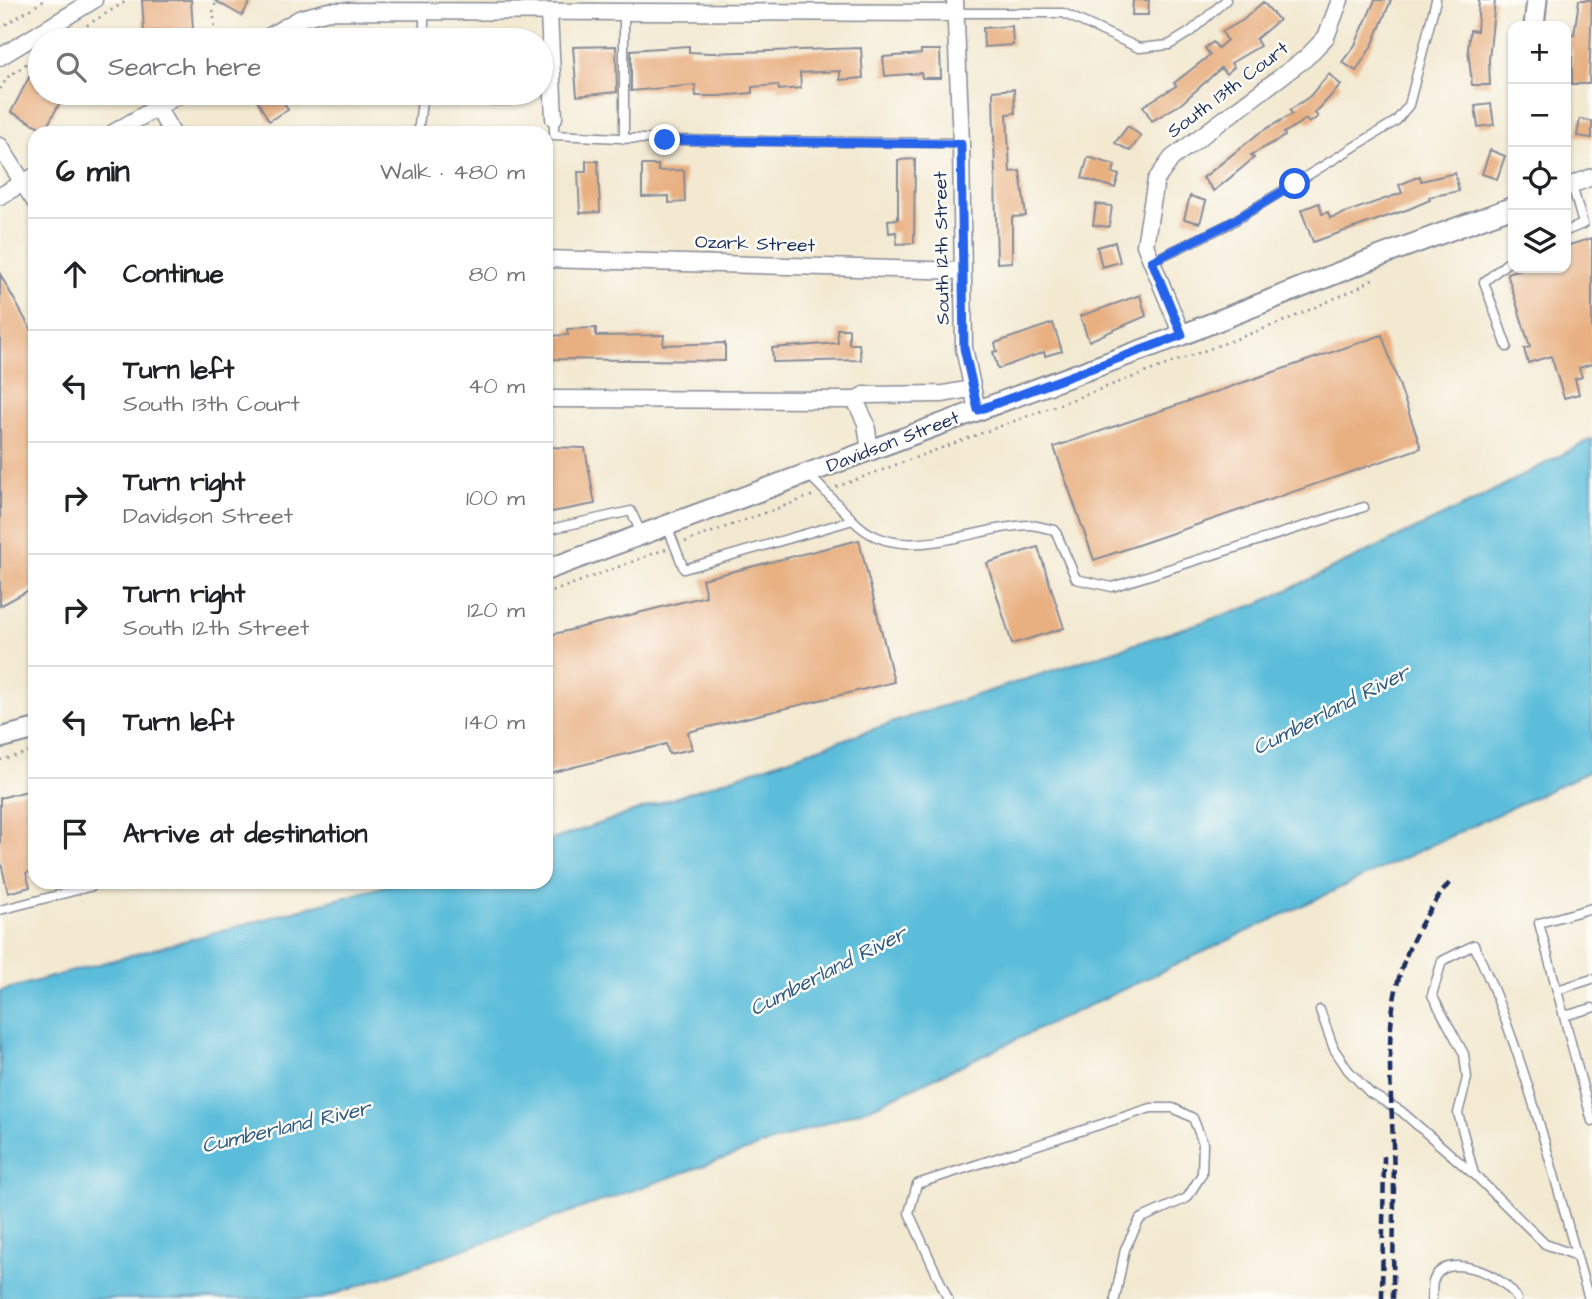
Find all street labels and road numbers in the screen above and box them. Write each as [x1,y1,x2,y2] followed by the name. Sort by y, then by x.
[1162,35,1295,145] street label: South 13th Court
[927,171,957,325] street label: South 12th Street
[694,228,816,260] street label: Ozark Street
[823,404,964,480] street label: Davidson Street

